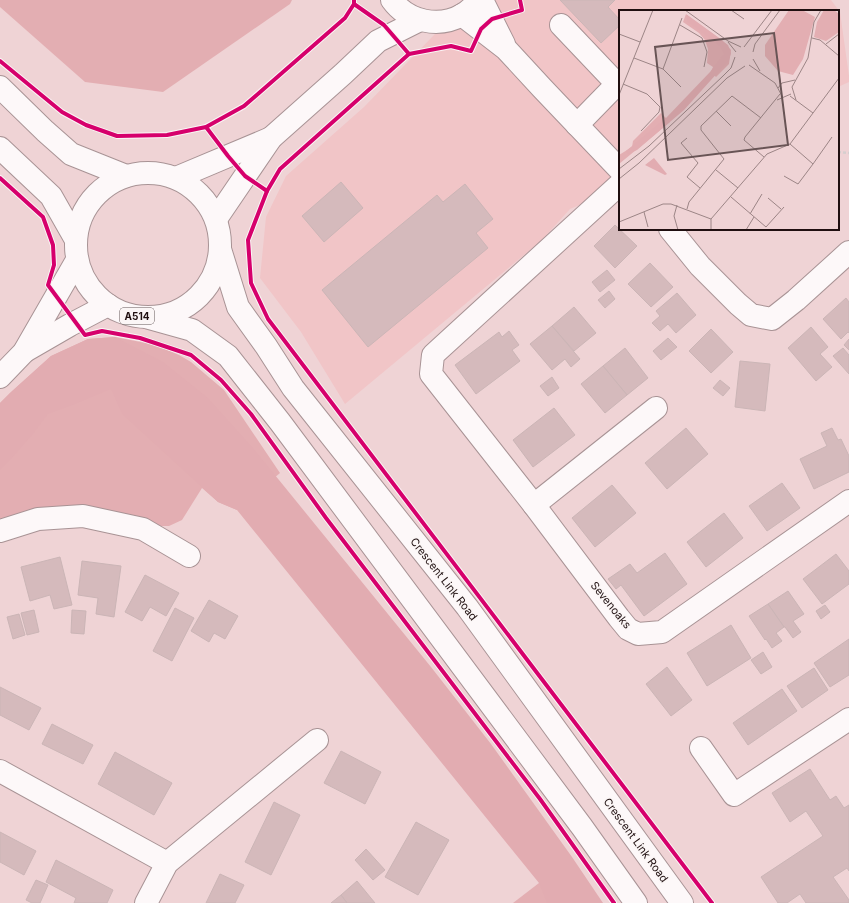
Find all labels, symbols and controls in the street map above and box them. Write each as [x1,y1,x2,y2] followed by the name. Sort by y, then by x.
[619,10,839,230] inset map
[120,308,154,324] road number: A514
[407,535,481,623] street label: Crescent Link Road
[588,579,634,632] street label: Sevenoaks
[601,795,671,885] street label: Crescent Link Road

